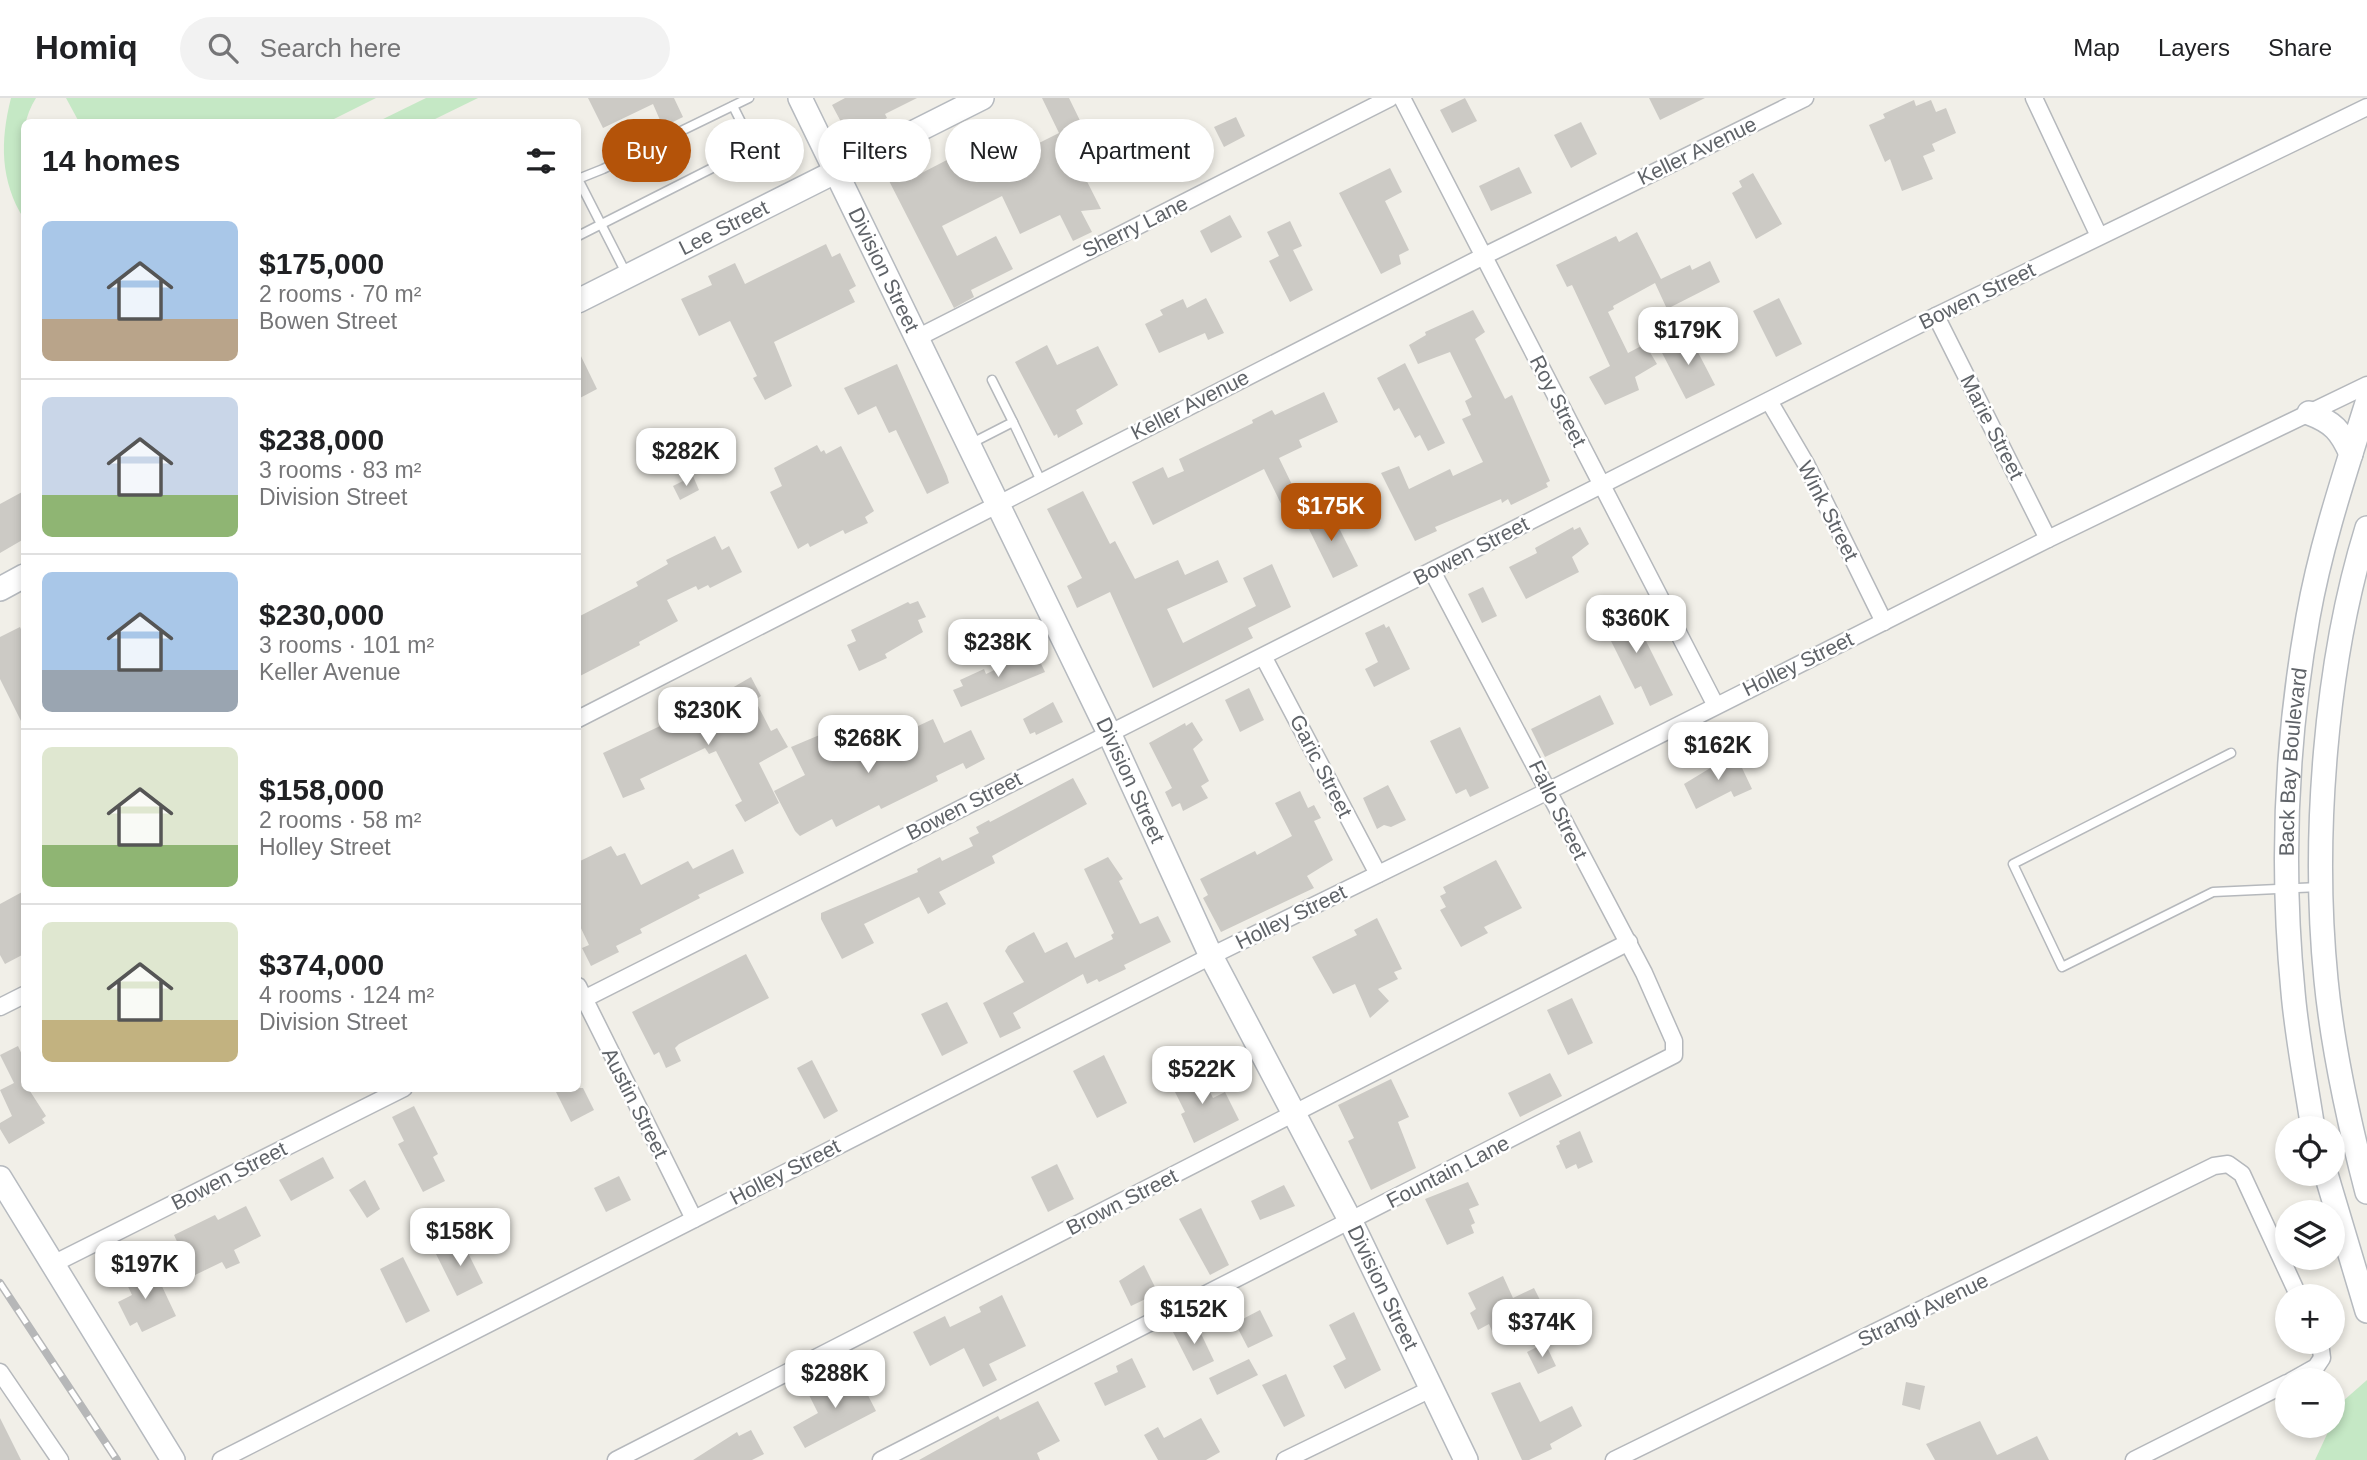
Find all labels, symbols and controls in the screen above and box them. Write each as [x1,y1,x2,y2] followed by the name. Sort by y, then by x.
[180,17,670,80] search box
[35,29,138,66] text: Homiq
[204,29,242,67] icon: search
[260,33,401,63] text: Search here
[2073,34,2120,61] text: Map
[2158,34,2230,61] text: Layers
[2268,34,2332,61] text: Share
[1634,112,1760,189] street label: Keller Avenue
[602,119,691,182] chip: Buy
[705,119,804,182] chip: Rent
[818,119,931,182] chip: Filters
[945,119,1041,182] chip: New
[1055,119,1214,182] chip: Apartment
[522,142,560,180] icon: filters
[42,144,180,177] text: 14 homes
[1078,191,1191,262] street label: Sherry Lane
[675,195,772,259] street label: Lee Street
[844,204,924,336] street label: Division Street
[259,247,384,280] text: $175,000
[98,249,182,333] icon: home
[1915,258,2039,334] street label: Bowen Street
[259,281,421,307] text: 2 rooms · 70 m²
[259,308,397,334] text: Bowen Street
[1639,308,1737,367] pin: $179K
[1654,317,1722,343] text: $179K
[1526,351,1591,450] street label: Roy Street
[1127,365,1253,444] street label: Keller Avenue
[1956,371,2029,483] street label: Marie Street
[259,423,384,456] text: $238,000
[98,425,182,509] icon: home
[637,428,735,488] pin: $282K
[652,438,720,464] text: $282K
[259,457,421,483] text: 3 rooms · 83 m²
[1794,457,1863,564] street label: Wink Street
[259,484,407,510] text: Division Street
[1282,484,1380,543] pin: $175K
[1297,493,1365,519] text: $175K
[1409,512,1532,589] street label: Bowen Street
[1587,596,1685,655] pin: $360K
[259,598,384,631] text: $230,000
[98,600,182,684] icon: home
[1602,605,1670,631] text: $360K
[949,620,1047,679] pin: $238K
[1739,627,1857,700] street label: Holley Street
[964,629,1032,655] text: $238K
[259,632,434,658] text: 3 rooms · 101 m²
[259,659,401,685] text: Keller Avenue
[2275,666,2311,856] street label: Back Bay Boulevard
[659,688,757,747] pin: $230K
[674,697,742,723] text: $230K
[1286,711,1357,821] street label: Garic Street
[1092,713,1170,846] street label: Division Street
[819,716,917,775] pin: $268K
[1669,722,1767,782] pin: $162K
[834,725,902,751] text: $268K
[1684,732,1752,758] text: $162K
[1525,756,1592,863] street label: Fallo Street
[902,767,1025,844] street label: Bowen Street
[259,773,384,806] text: $158,000
[98,775,182,859] icon: home
[259,807,421,833] text: 2 rooms · 58 m²
[259,834,391,860] text: Holley Street
[1232,880,1350,953] street label: Holley Street
[259,948,384,981] text: $374,000
[98,950,182,1034] icon: home
[259,982,434,1008] text: 4 rooms · 124 m²
[259,1009,407,1035] text: Division Street
[598,1044,673,1162] street label: Austin Street
[1153,1046,1251,1106] pin: $522K
[1168,1056,1236,1082] text: $522K
[2275,1116,2345,1438] map controls
[2275,1116,2345,1186] button: locate
[1383,1131,1513,1212] street label: Fountain Lane
[726,1134,844,1209] street label: Holley Street
[167,1137,290,1214] street label: Bowen Street
[1062,1164,1181,1239] street label: Brown Street
[2275,1200,2345,1270] button: layers
[411,1208,509,1268] pin: $158K
[426,1218,494,1244] text: $158K
[1343,1222,1423,1354] street label: Division Street
[96,1242,194,1301] pin: $197K
[111,1251,179,1277] text: $197K
[1854,1268,1992,1351] street label: Strangi Avenue
[2275,1284,2345,1354] button: +
[1145,1286,1243,1346] pin: $152K
[1160,1296,1228,1322] text: $152K
[1493,1300,1591,1359] pin: $374K
[1508,1309,1576,1335] text: $374K
[786,1350,884,1410] pin: $288K
[801,1360,869,1386] text: $288K
[2275,1368,2345,1438] button: −

